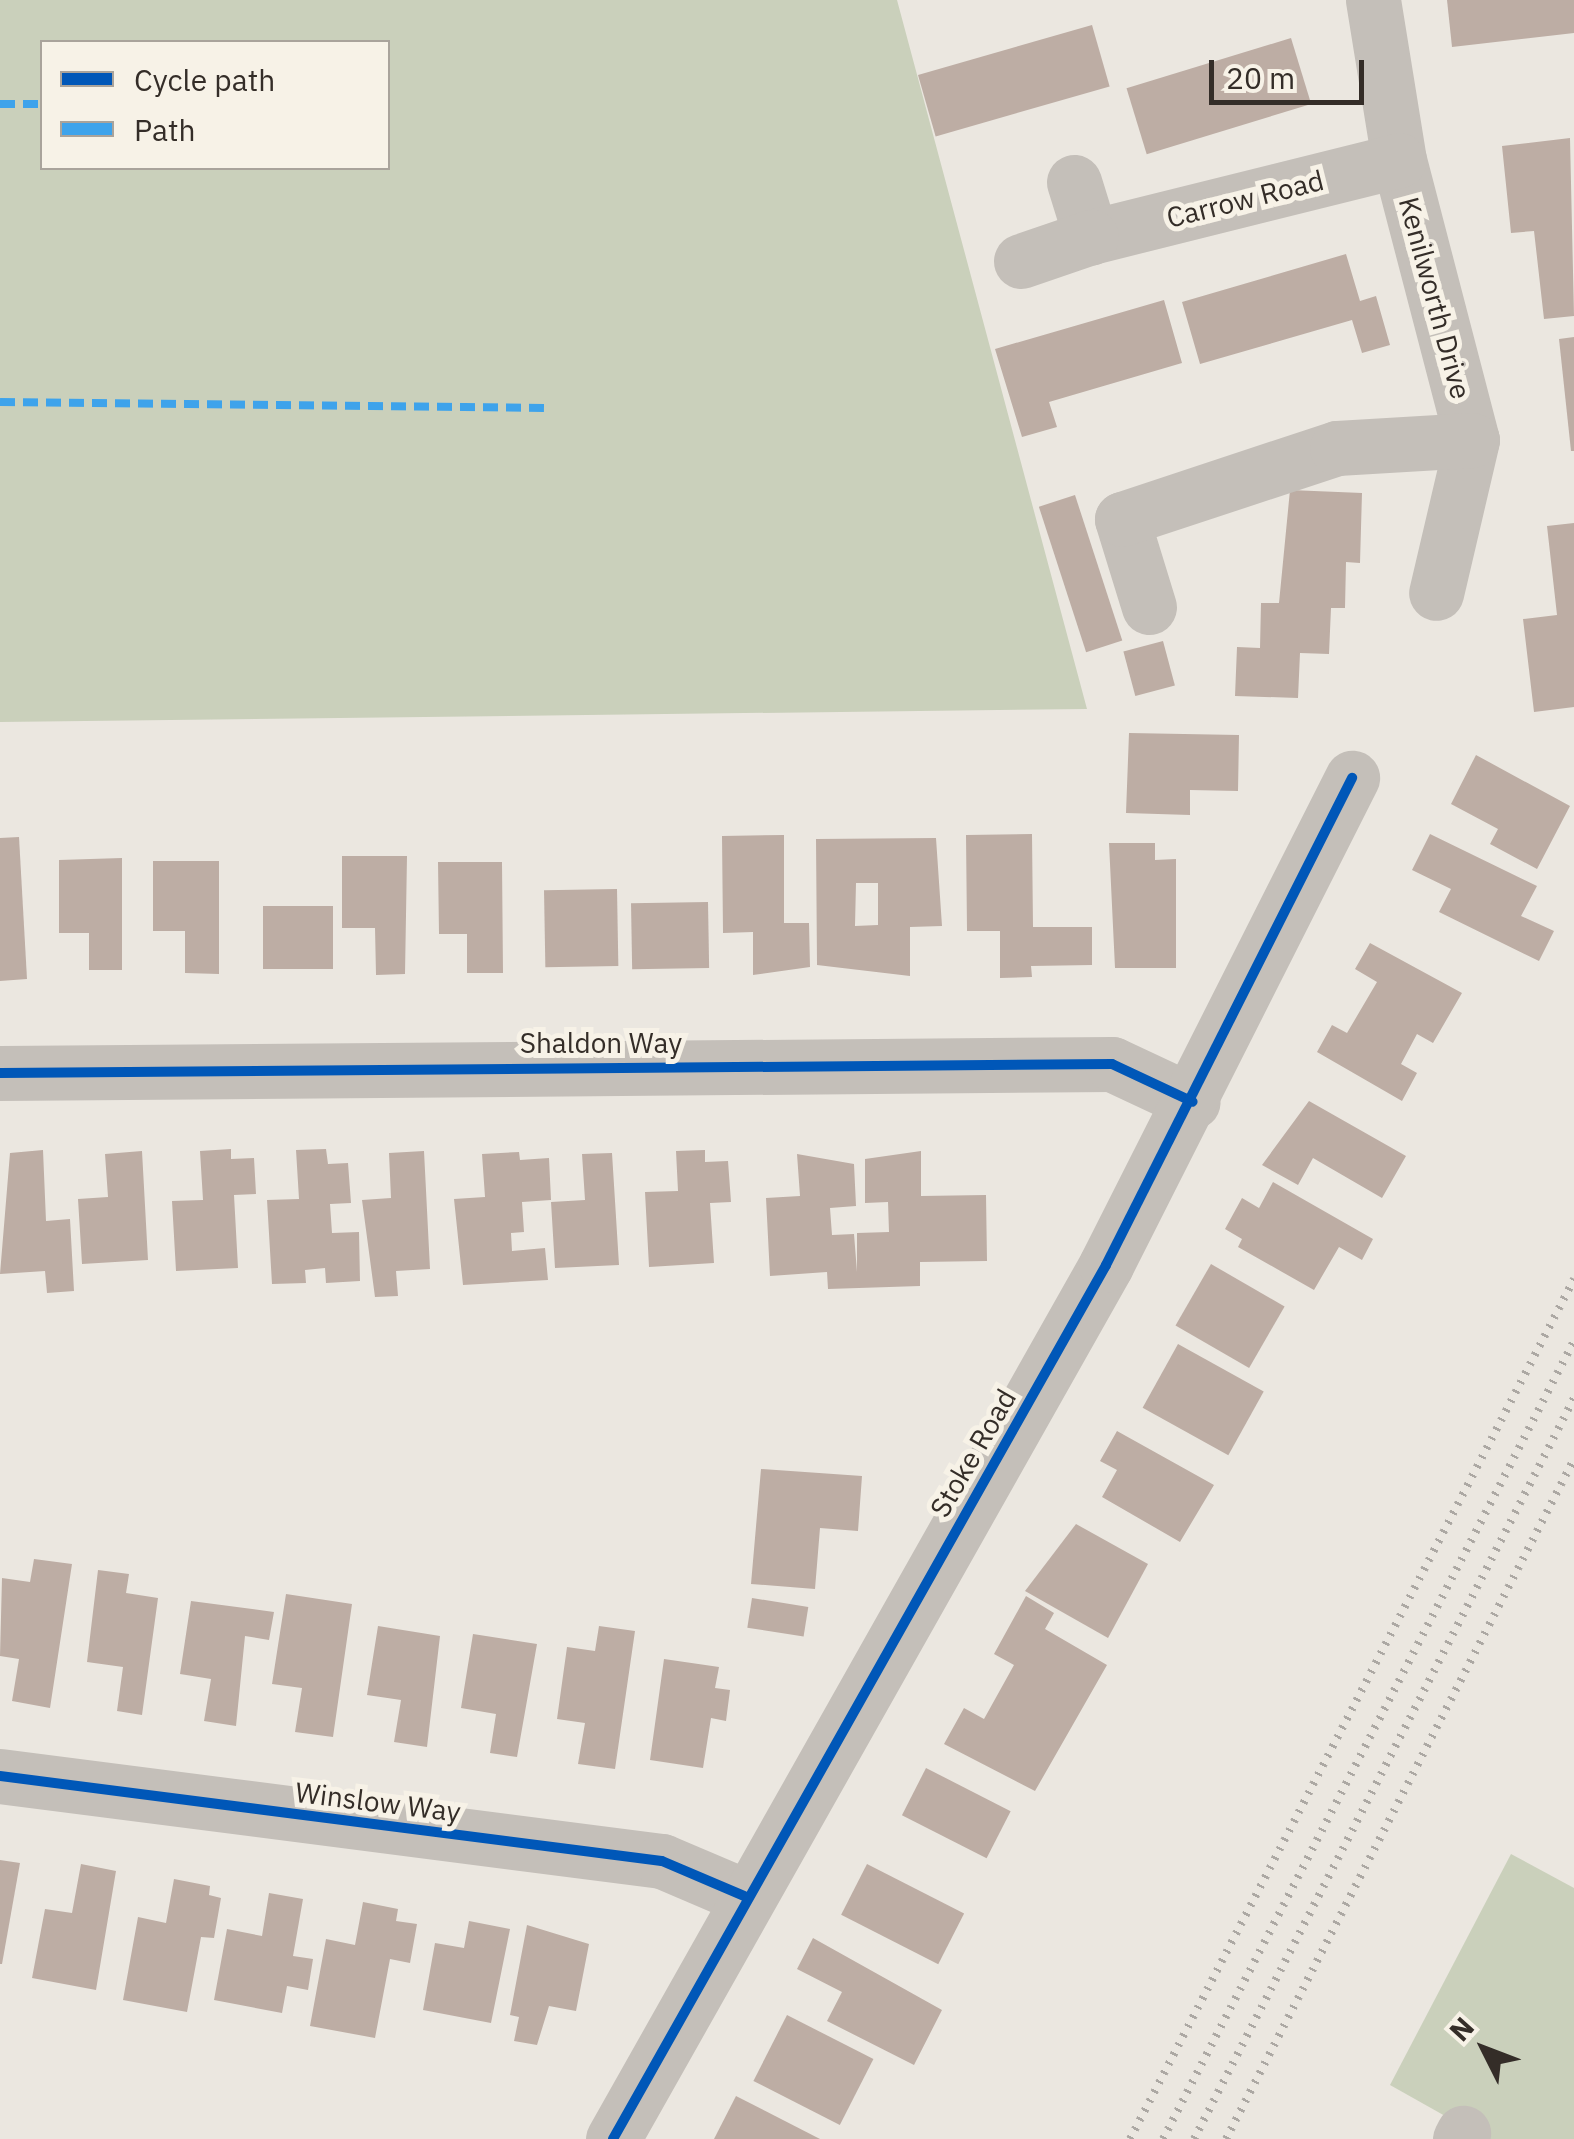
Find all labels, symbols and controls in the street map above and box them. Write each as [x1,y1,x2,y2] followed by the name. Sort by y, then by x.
[40,40,390,170] legend
[1214,40,1369,102] scale bar
[1226,58,1295,97] text: 20 m
[134,60,275,99] text: Cycle path
[134,110,195,149] text: Path
[1163,163,1327,235] street label: Carrow Road
[1392,193,1478,403] street label: Kenilworth Drive
[520,1026,682,1060] street label: Shaldon Way
[923,1383,1023,1523] street label: Stoke Road
[293,1775,463,1829] street label: Winslow Way
[1434,1999,1534,2099] north arrow
[1441,2009,1482,2049] text: N

